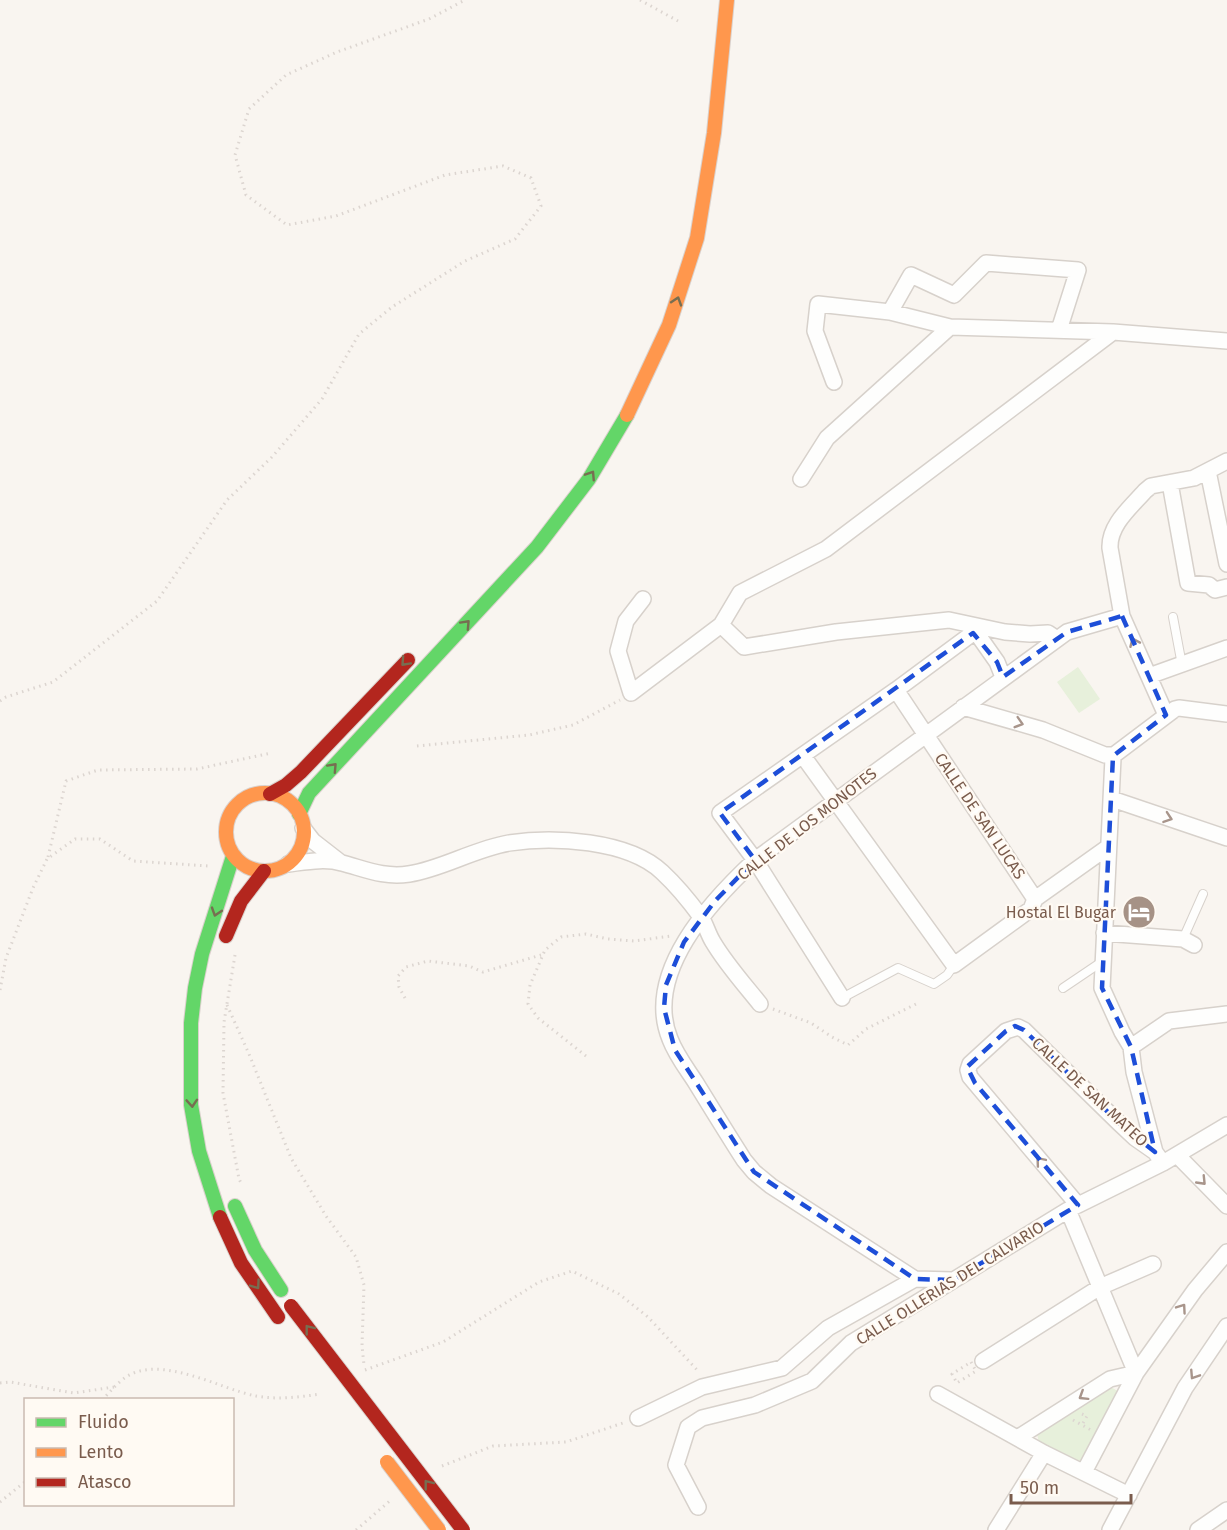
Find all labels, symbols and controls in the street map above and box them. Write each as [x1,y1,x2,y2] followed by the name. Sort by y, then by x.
[670,296,682,307] one-way arrow
[584,471,595,482] one-way arrow
[459,621,470,631] one-way arrow
[1129,638,1141,649] one-way arrow
[402,655,413,666] one-way arrow
[1013,716,1024,728] one-way arrow
[931,749,1029,883] street label: CALLE DE SAN LUCAS
[326,764,337,774] one-way arrow
[734,764,881,884] street label: CALLE DE LOS MONOTES
[1162,810,1173,823] one-way arrow
[1121,894,1157,930] hotel icon: Hostal El Bugar
[1006,903,1117,922] place label: Hostal El Bugar
[211,906,224,917] one-way arrow
[1028,1033,1152,1151] street label: CALLE DE SAN MATEO
[185,1099,198,1108] one-way arrow
[1037,1157,1048,1168] one-way arrow
[1195,1173,1206,1184] one-way arrow
[852,1217,1048,1349] street label: CALLE OLLERIAS DEL CALVARIO
[249,1279,260,1290] one-way arrow
[1175,1304,1186,1315] one-way arrow
[305,1325,316,1336] one-way arrow
[1191,1368,1202,1379] one-way arrow
[1079,1389,1090,1400] one-way arrow
[24,1398,234,1506] legend
[78,1411,129,1433] text: Fluido
[78,1441,124,1463] text: Lento
[1011,1467,1131,1505] scale bar
[78,1471,131,1493] text: Atasco
[1020,1477,1059,1499] text: 50 m
[424,1479,435,1490] one-way arrow

